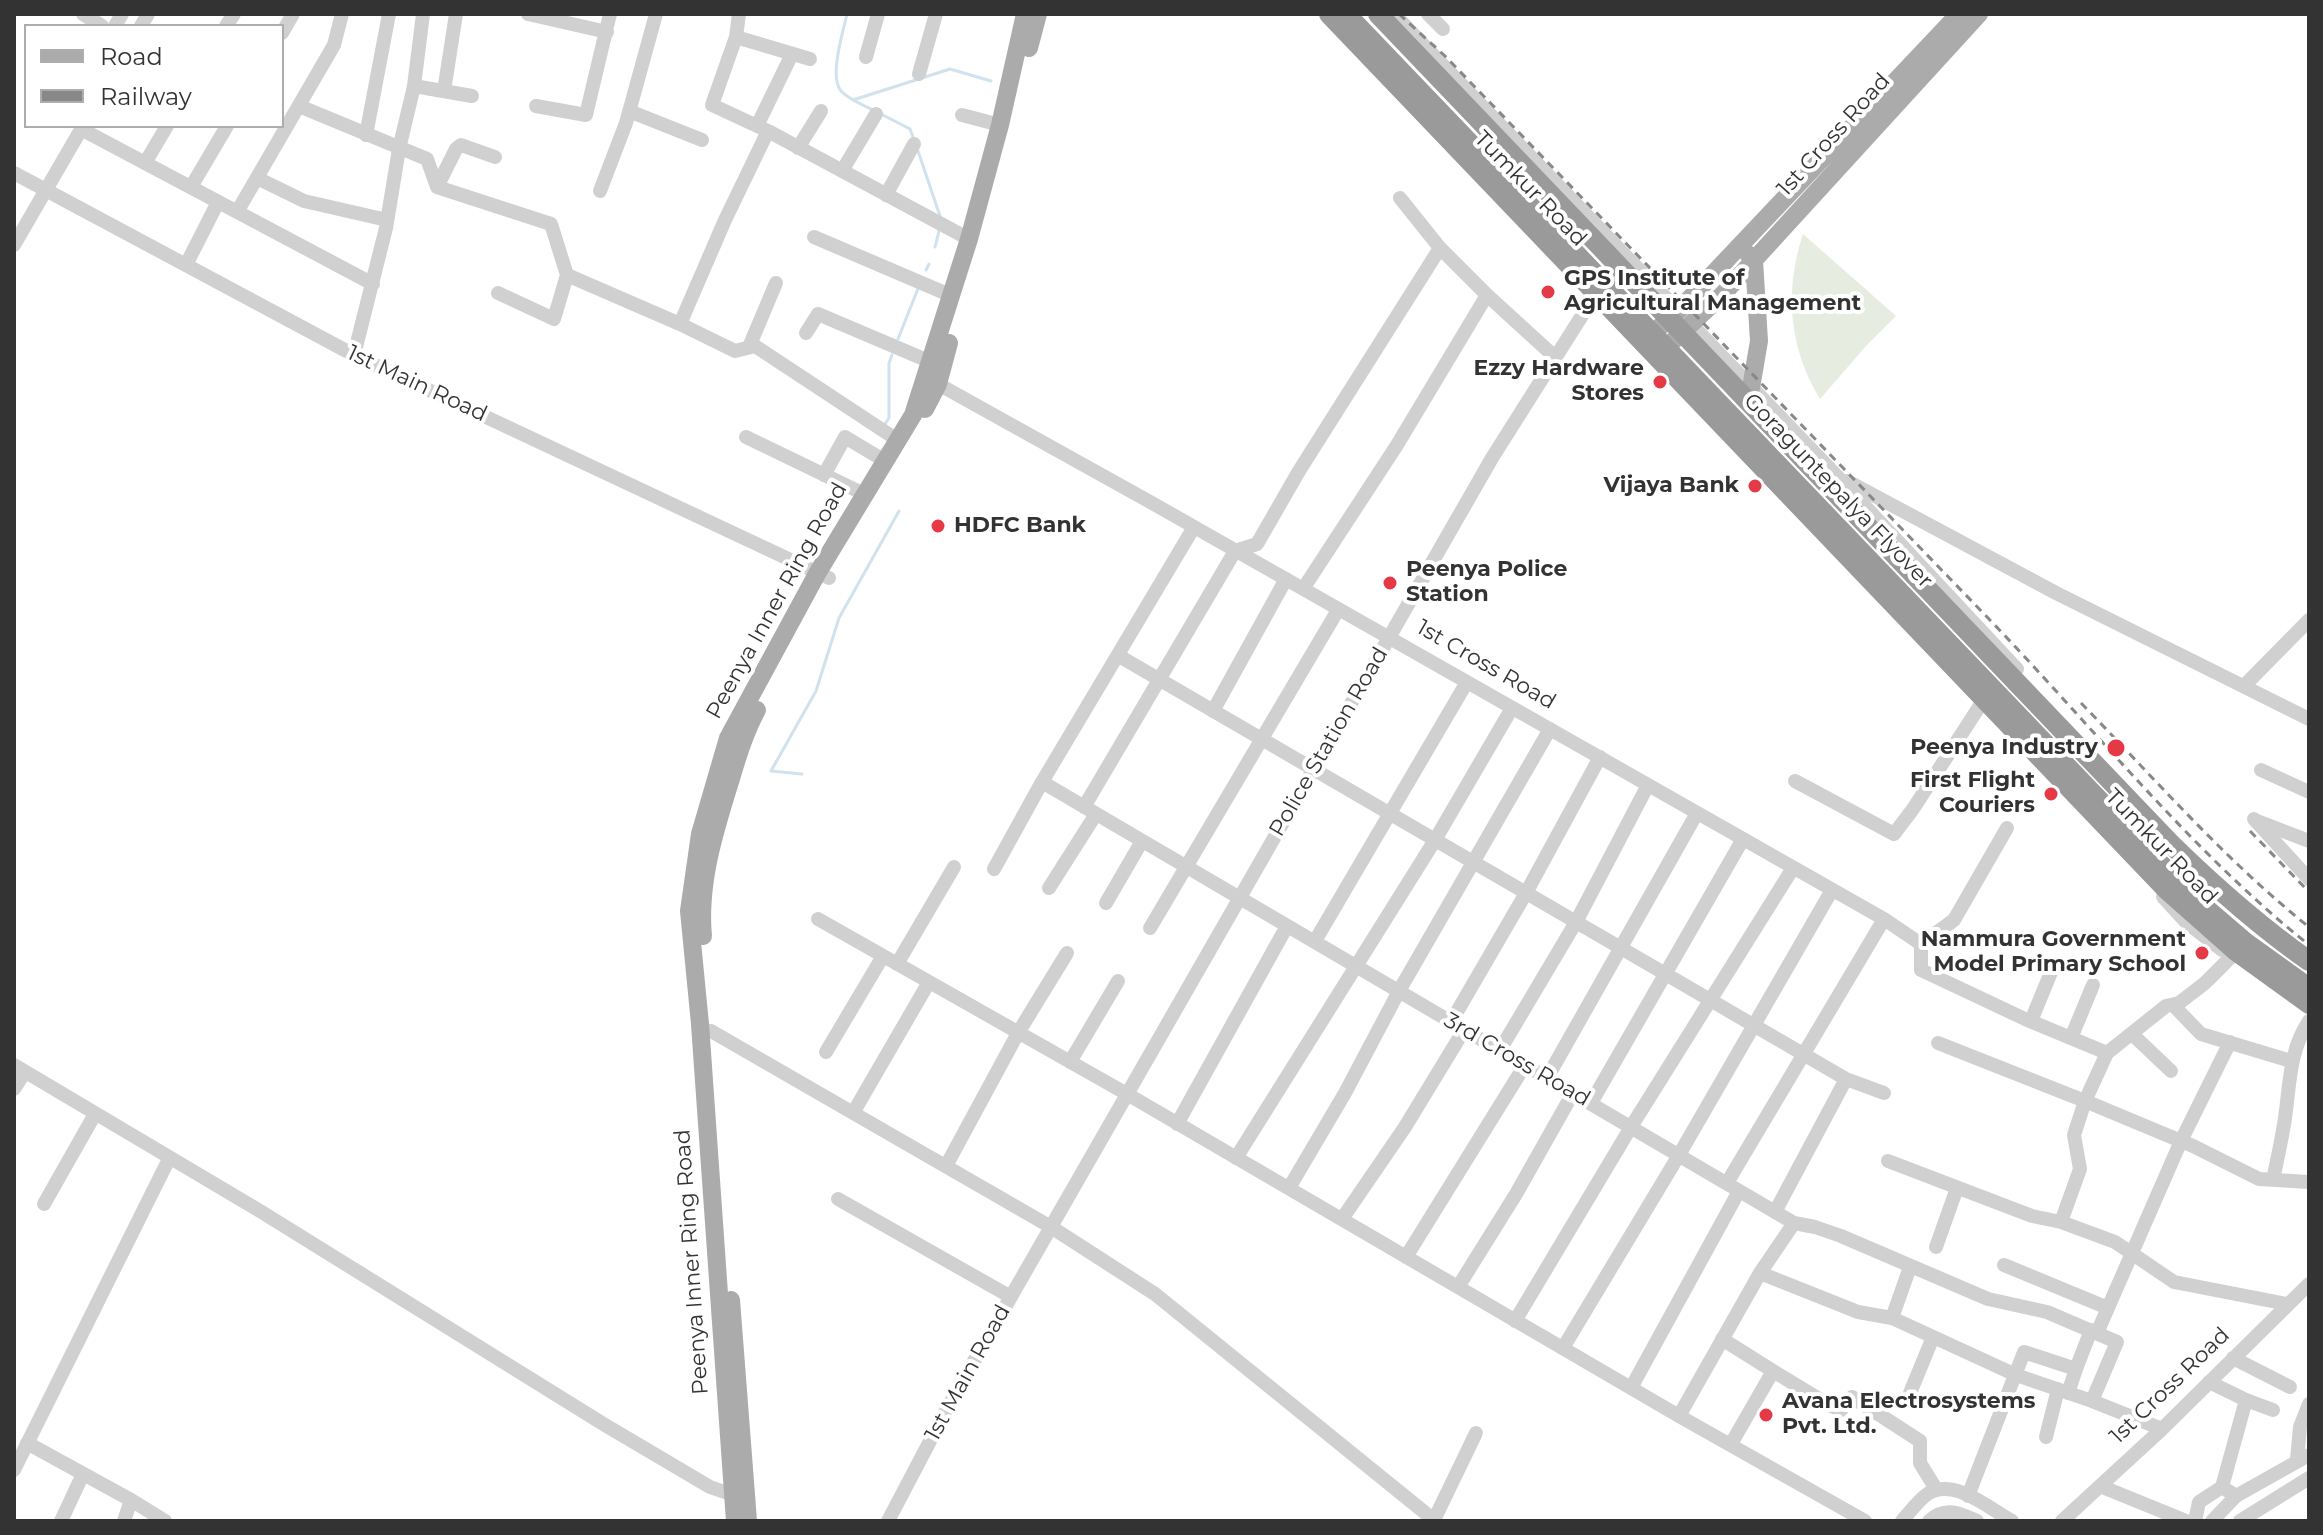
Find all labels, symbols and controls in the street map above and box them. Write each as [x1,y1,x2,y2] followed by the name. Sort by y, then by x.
[24,24,284,128] legend
[100,42,163,71] text: Road
[1772,68,1896,202] street label: 1st Cross Road
[100,82,192,111] text: Railway
[1468,126,1592,252] street label: Tumkur Road
[1564,266,1861,318] place label: GPS Institute of Agricultural Management
[1539,283,1557,301] marker: GPS Institute of Agricultural Management
[343,340,491,428] street label: 1st Main Road
[1474,356,1644,408] place label: Ezzy Hardware Stores
[1651,373,1669,391] marker: Ezzy Hardware Stores
[1738,388,1938,594] street label: Goraguntepalya Flyover
[1603,473,1739,499] place label: Vijaya Bank
[1746,477,1764,495] marker: Vijaya Bank
[701,478,853,724] street label: Peenya Inner Ring Road
[954,513,1086,539] place label: HDFC Bank
[929,517,947,535] marker: HDFC Bank
[1406,557,1567,608] place label: Peenya Police Station
[1381,574,1399,592] marker: Peenya Police Station
[1412,615,1560,715] street label: 1st Cross Road
[1264,643,1394,841] street label: Police Station Road
[1910,735,2098,761] place label: Peenya Industry
[2105,737,2127,759] marker: Peenya Industry
[1910,768,2035,820] place label: First Flight Couriers
[2099,784,2223,910] street label: Tumkur Road
[2042,785,2060,803] marker: First Flight Couriers
[1921,927,2186,978] place label: Nammura Government Model Primary School
[2193,944,2211,962] marker: Nammura Government Model Primary School
[1439,1007,1595,1113] street label: 3rd Cross Road
[670,1128,714,1396] street label: Peenya Inner Ring Road
[920,1300,1016,1446] street label: 1st Main Road
[2105,1322,2235,1450] street label: 1st Cross Road
[1782,1389,2035,1440] place label: Avana Electrosystems Pvt. Ltd.
[1757,1406,1775,1424] marker: Avana Electrosystems Pvt. Ltd.

